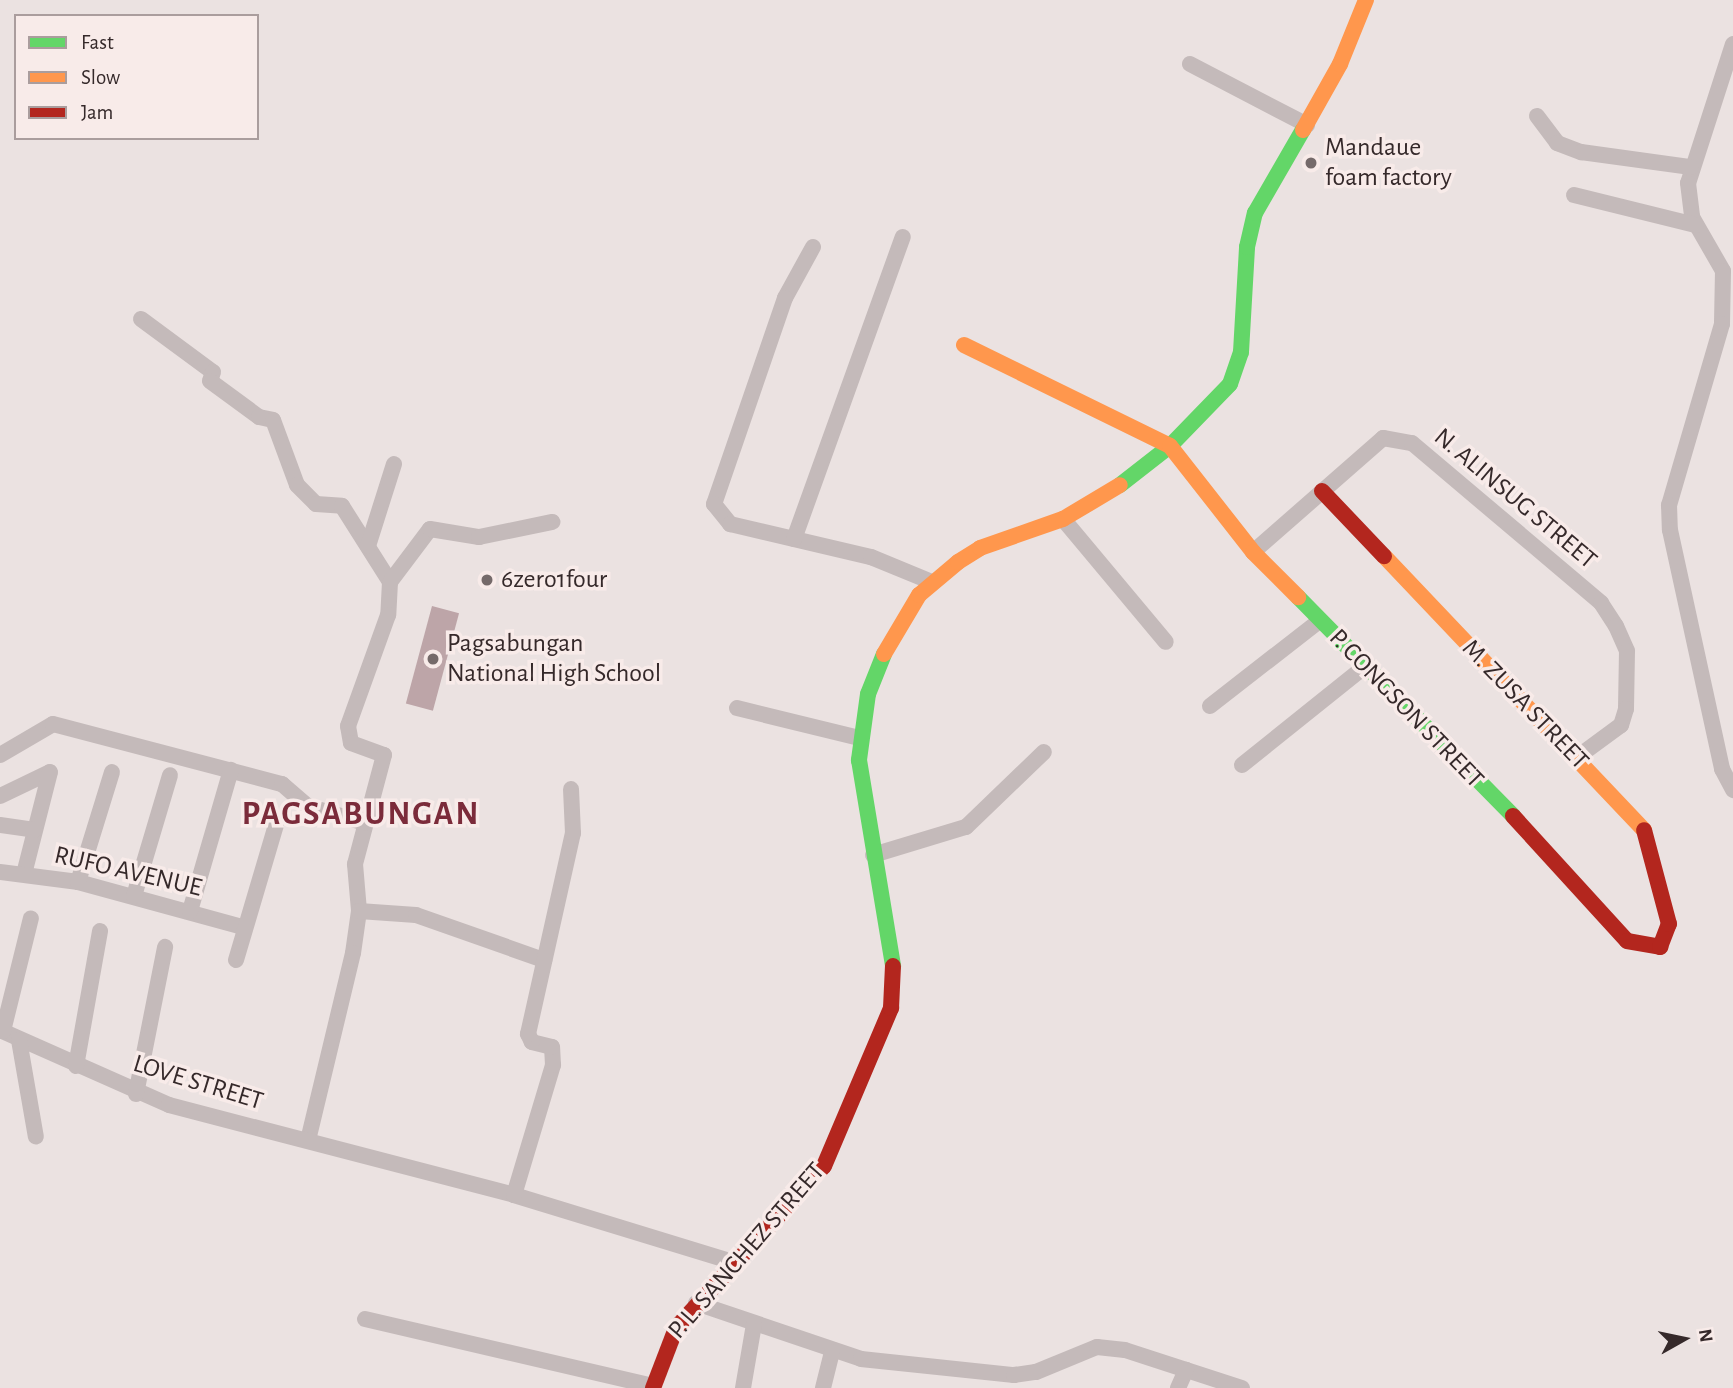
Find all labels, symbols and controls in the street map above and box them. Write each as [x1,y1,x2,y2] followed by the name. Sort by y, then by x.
[14,14,259,140] legend
[81,32,114,53] text: Fast
[81,67,120,88] text: Slow
[81,102,113,123] text: Jam
[1325,132,1452,194] place label: Mandaue foam factory
[1303,155,1319,171] marker: Mandaue foam factory
[1427,422,1603,576] street label: N. ALINSUG STREET
[501,564,607,596] place label: 6zero1four
[479,572,495,588] marker: 6zero1four
[1322,623,1490,795] street label: P. CONGSON STREET
[447,628,661,690] place label: Pagsabungan National High School
[1455,633,1595,777] street label: M. ZUSA STREET
[425,651,441,667] marker: Pagsabungan National High School
[243,795,479,835] district label: PAGSABUNGAN
[51,840,205,904] street label: RUFO AVENUE
[129,1048,267,1118] street label: LOVE STREET
[662,1156,832,1346] street label: P. L. SANCHEZ STREET
[1649,1304,1719,1374] north arrow
[1695,1328,1716,1344] text: N

